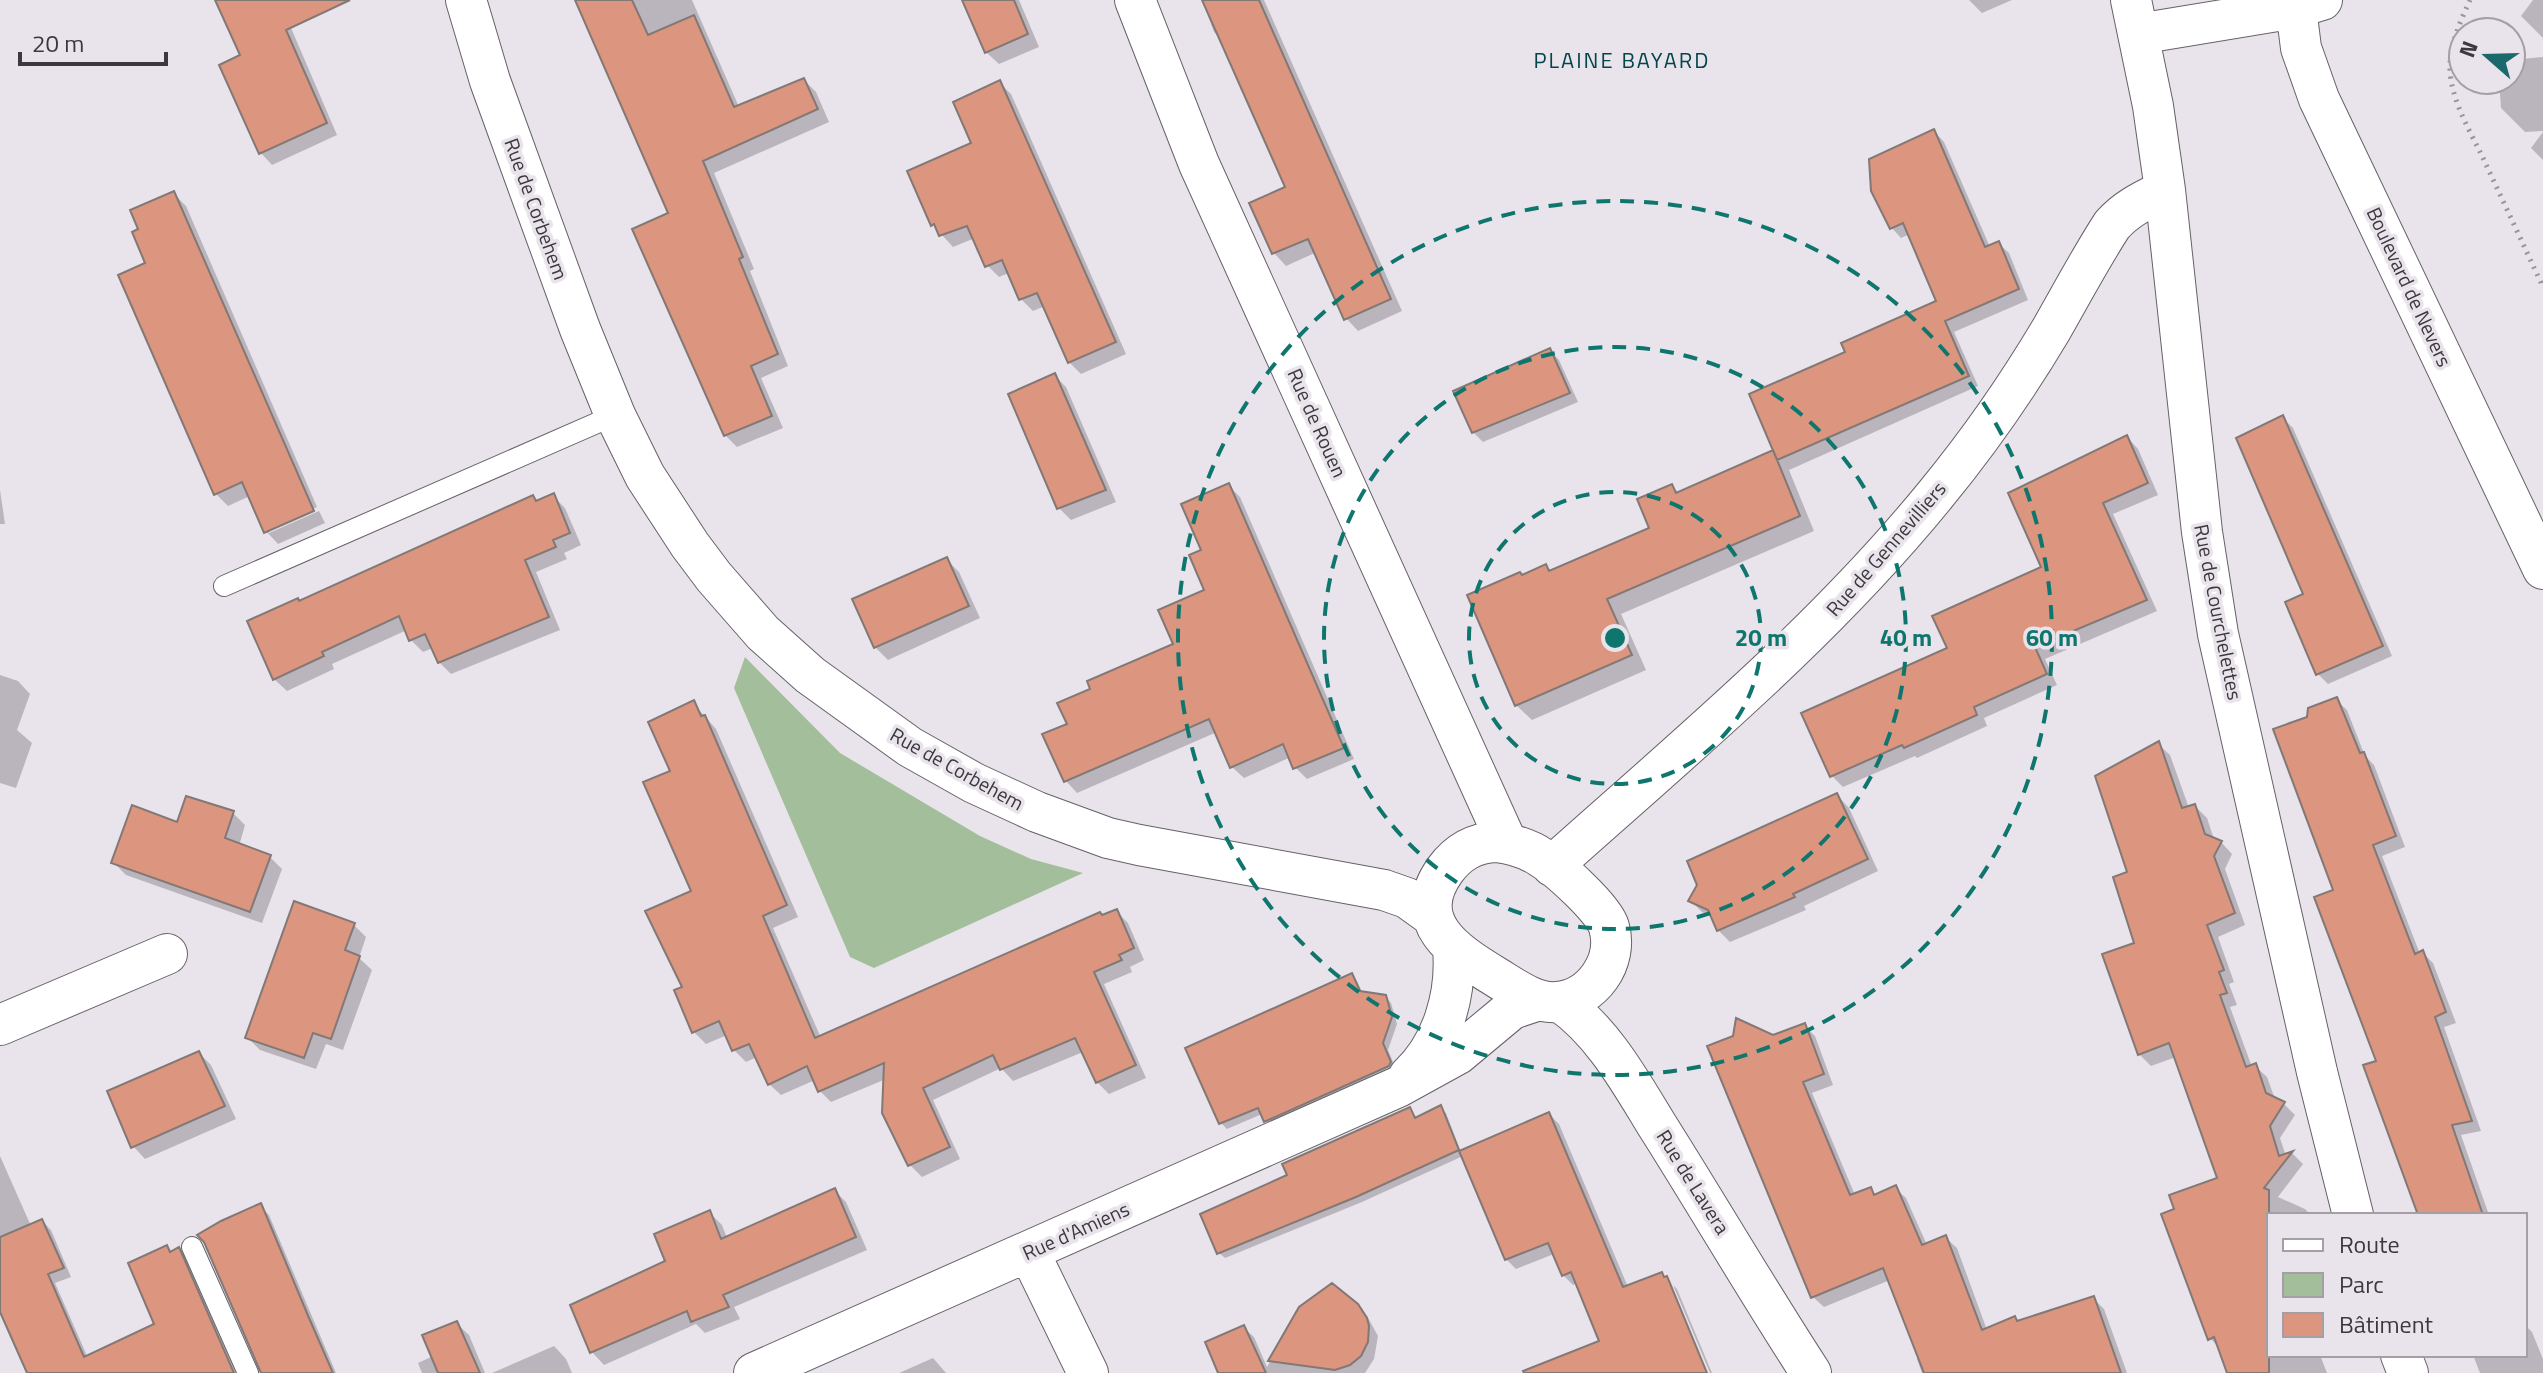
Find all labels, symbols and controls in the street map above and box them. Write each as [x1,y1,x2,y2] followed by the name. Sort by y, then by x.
[20,16,166,66] scale bar
[2447,16,2527,96] north arrow
[32,25,84,61] text: 20 m
[2450,36,2487,62] text: N
[1533,43,1711,77] district label: PLAINE BAYARD
[496,134,576,284] street label: Rue de Corbehem
[2359,202,2460,372] street label: Boulevard de Nevers
[1280,363,1355,482] street label: Rue de Rouen
[1818,474,1953,623] street label: Rue de Gennevilliers
[2186,521,2251,703] street label: Rue de Courchelettes
[1735,619,1787,655] text: 20 m
[1880,619,1932,655] text: 40 m
[2026,619,2078,655] text: 60 m
[1601,624,1629,652] centre of rings
[885,719,1030,818] street label: Rue de Corbehem
[1649,1123,1738,1240] street label: Rue de Lavera
[1017,1193,1134,1268] street label: Rue d'Amiens
[2267,1213,2527,1357] legend
[2339,1226,2400,1262] text: Route
[2339,1266,2384,1302] text: Parc
[2339,1306,2433,1342] text: Bâtiment

